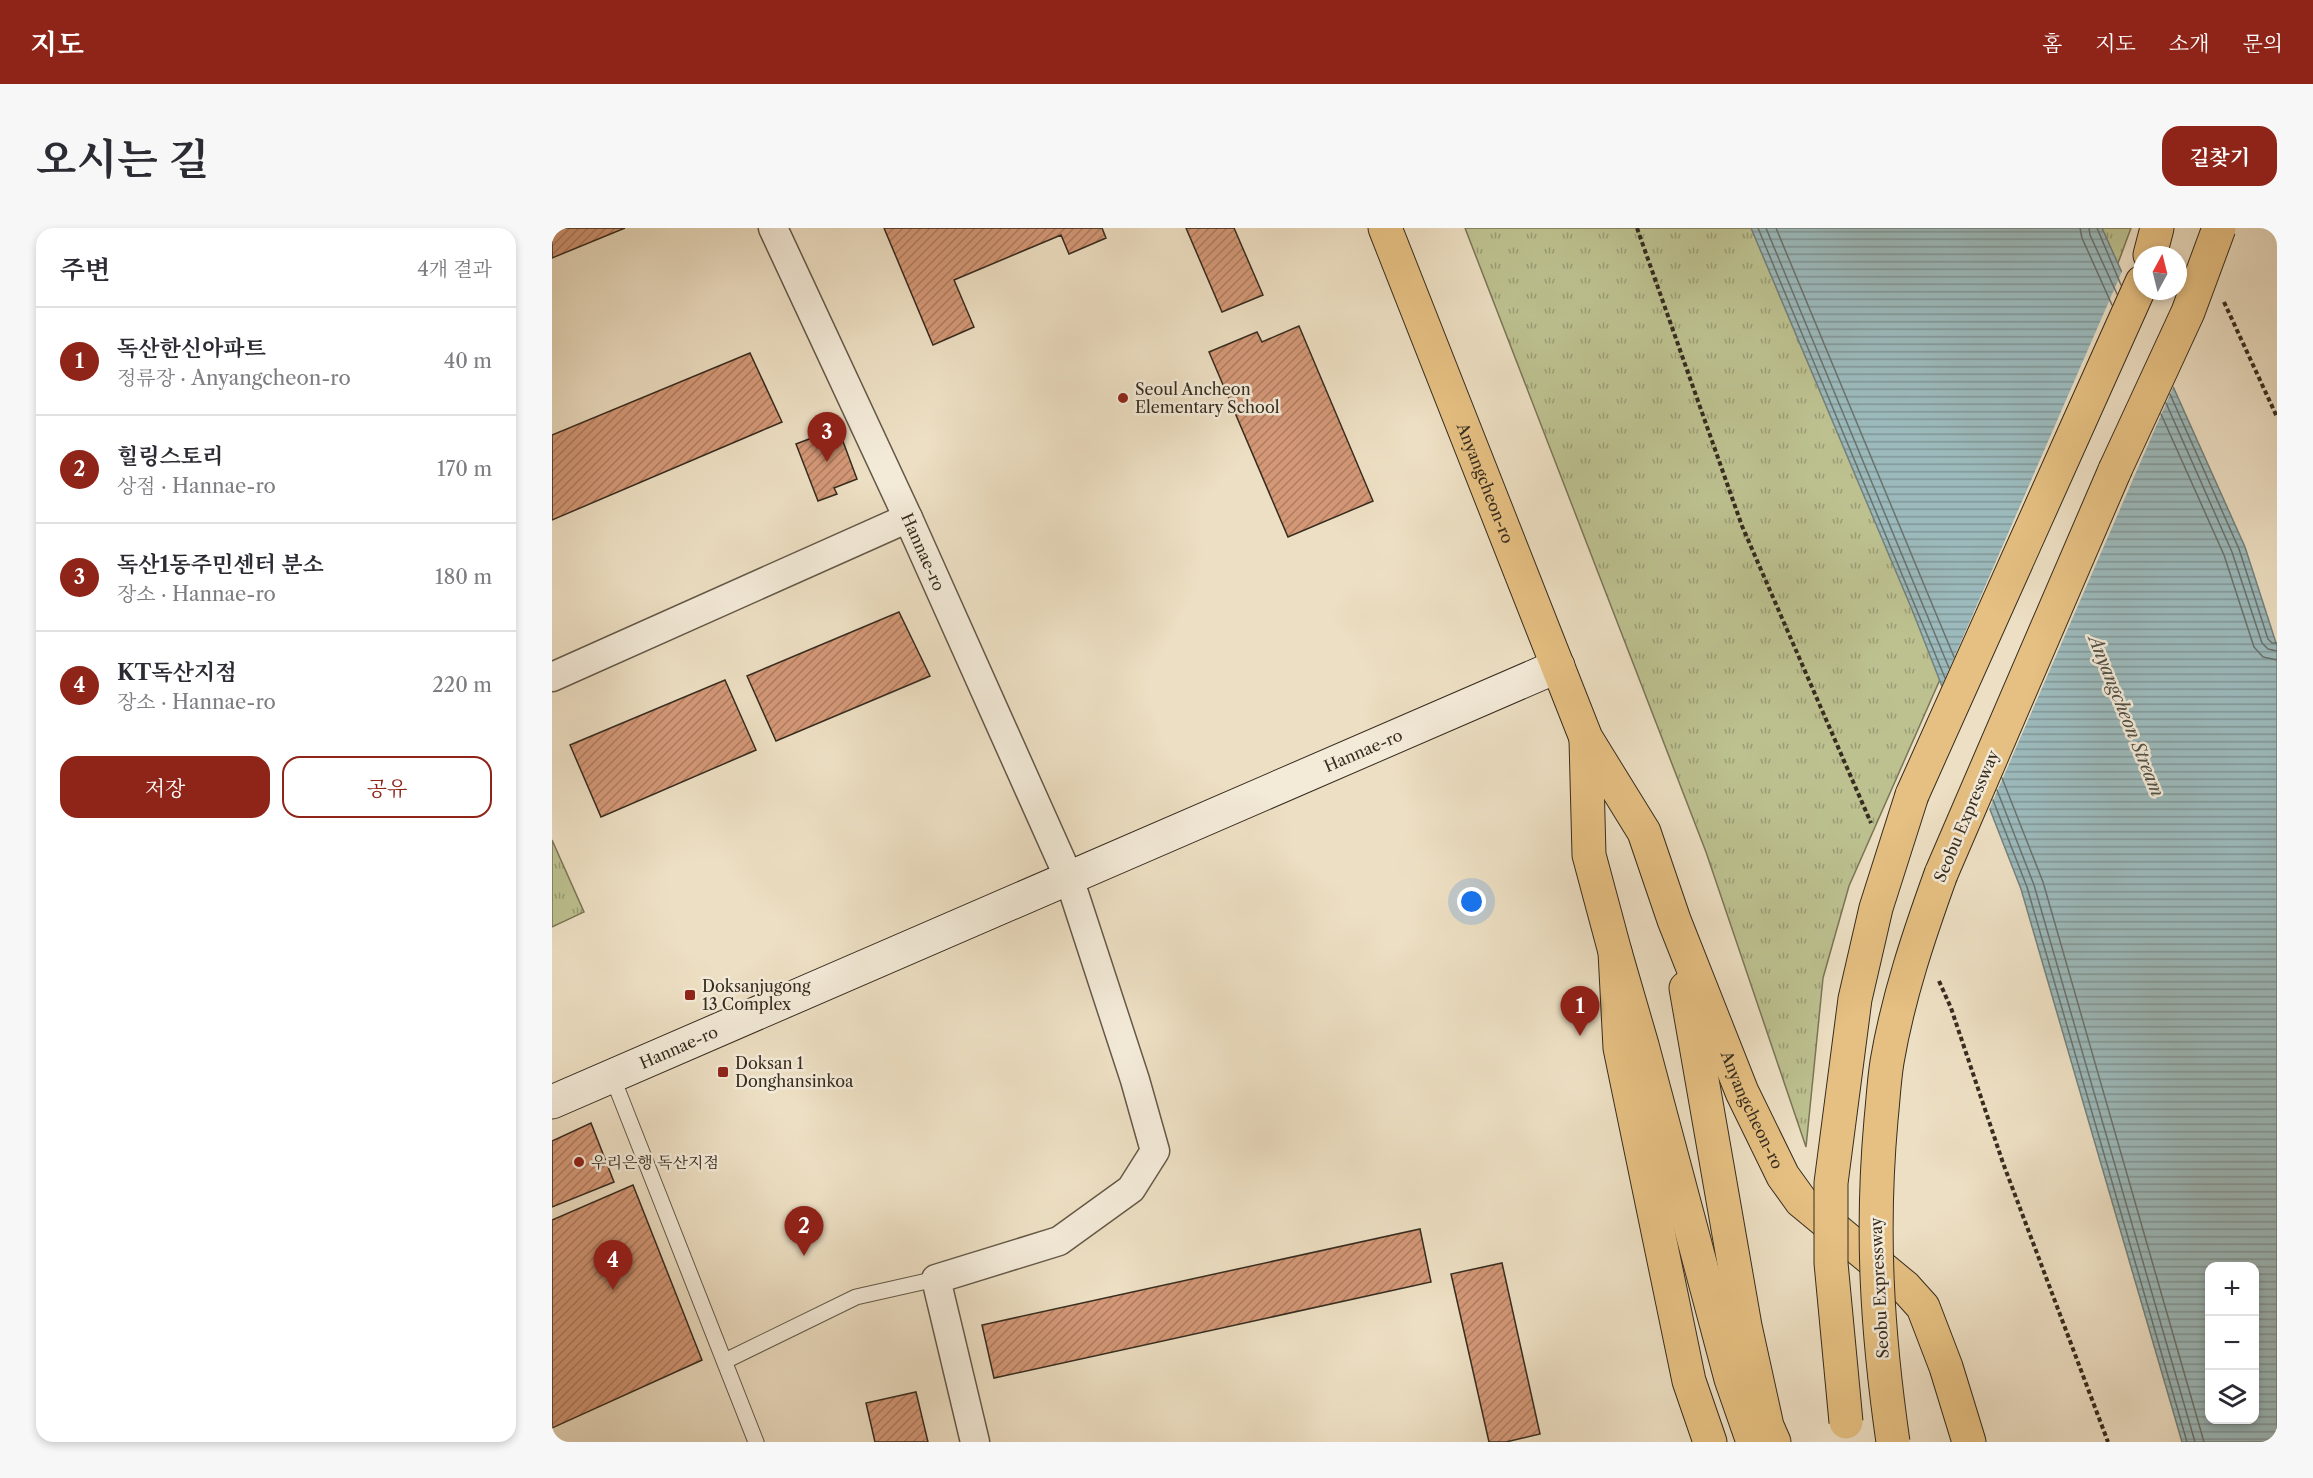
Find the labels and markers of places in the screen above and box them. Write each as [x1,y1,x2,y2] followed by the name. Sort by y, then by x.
[1135,379,1280,417] place label: Seoul Ancheon Elementary School
[1116,391,1130,405] marker: Seoul Ancheon Elementary School
[808,412,846,462] pin: 3
[702,976,811,1014] place label: Doksanjugong 13 Complex
[1560,986,1600,1036] pin: 1
[683,988,697,1002] marker: Doksanjugong 13 Complex
[735,1053,854,1091] place label: Doksan 1 Donghansinkoa
[716,1065,730,1079] marker: Doksan 1 Donghansinkoa
[591,1152,719,1172] place label: 우리은행 독산지점
[572,1155,586,1169] marker: 우리은행 독산지점
[784,1206,824,1256] pin: 2
[594,1240,632,1290] pin: 4

